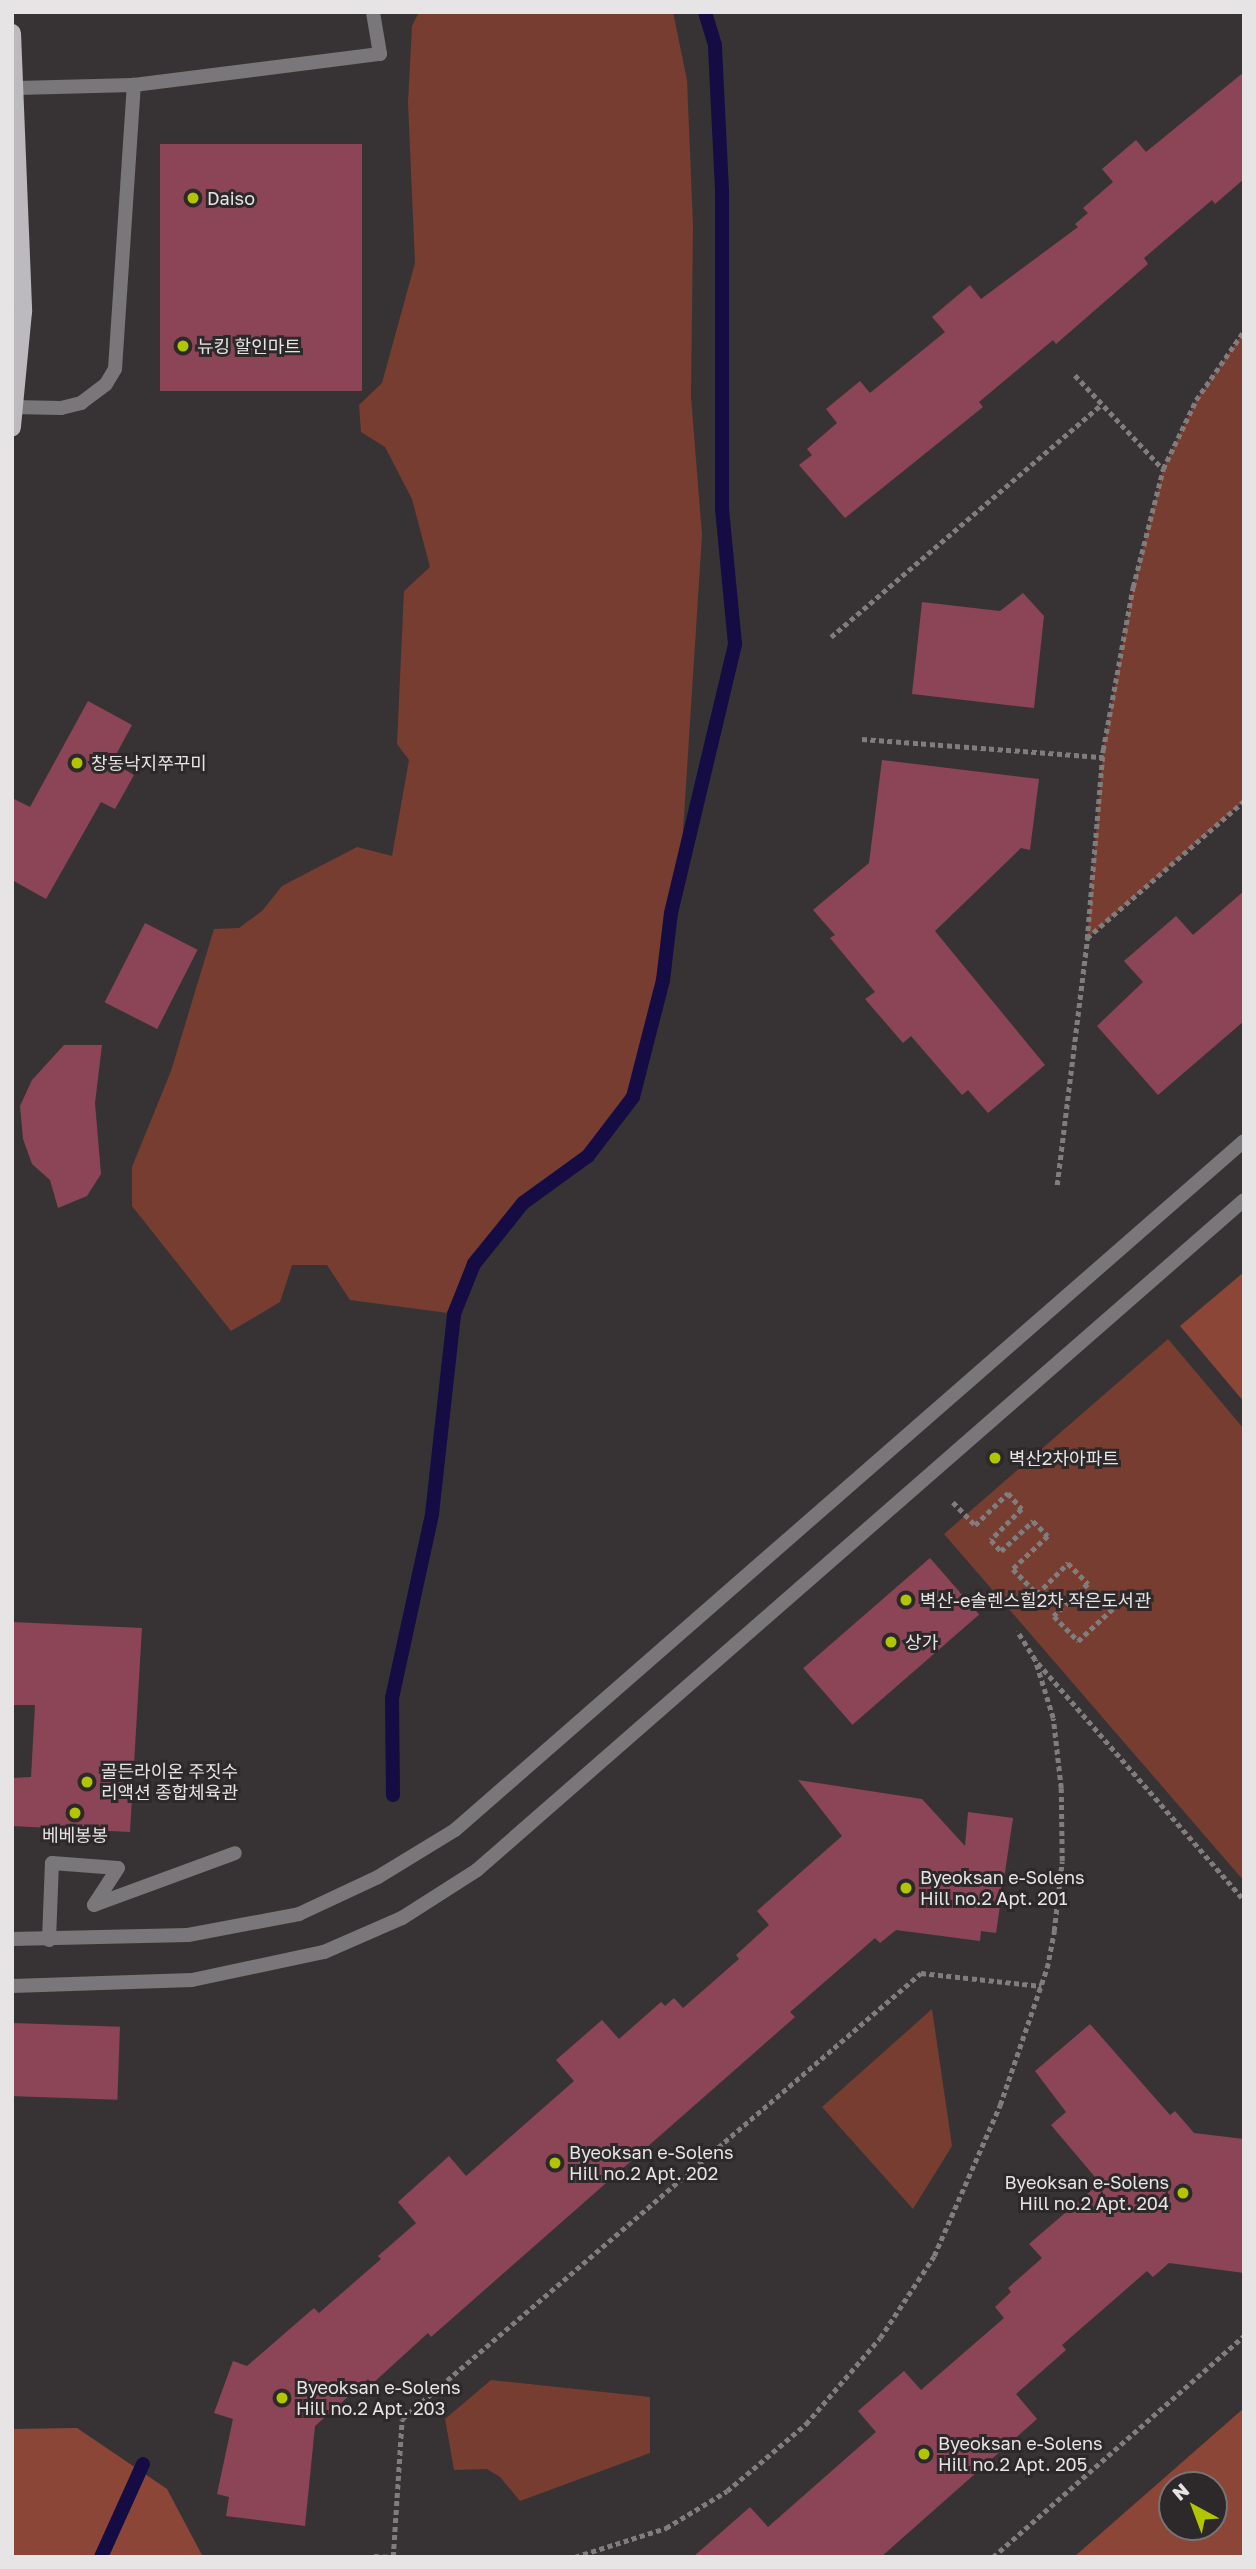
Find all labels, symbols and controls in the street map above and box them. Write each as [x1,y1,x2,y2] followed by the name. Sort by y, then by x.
[207,187,255,209] place label: Daiso
[185,190,201,206] marker: Daiso
[197,335,301,357] place label: 뉴킹 할인마트
[175,338,191,354] marker: 뉴킹 할인마트
[91,752,207,774] place label: 창동낙지쭈꾸미
[69,755,85,771] marker: 창동낙지쭈꾸미
[1009,1447,1119,1469] place label: 벽산2차아파트
[987,1450,1003,1466] marker: 벽산2차아파트
[920,1589,1151,1611] place label: 벽산-e솔렌스힐2차 작은도서관
[898,1592,914,1608] marker: 벽산-e솔렌스힐2차 작은도서관
[905,1631,938,1653] place label: 상가
[883,1634,899,1650] marker: 상가
[101,1761,238,1803] place label: 골든라이온 주짓수 리액션 종합체육관
[79,1774,95,1790] marker: 골든라이온 주짓수 리액션 종합체육관
[67,1805,83,1821] marker: 베베봉봉
[42,1824,108,1846] place label: 베베봉봉
[920,1867,1085,1910] place label: Byeoksan e-Solens Hill no.2 Apt. 201
[898,1880,914,1896] marker: Byeoksan e-Solens Hill no.2 Apt. 201
[569,2142,734,2184] place label: Byeoksan e-Solens Hill no.2 Apt. 202
[547,2155,563,2171] marker: Byeoksan e-Solens Hill no.2 Apt. 202
[1004,2172,1169,2214] place label: Byeoksan e-Solens Hill no.2 Apt. 204
[1175,2185,1191,2201] marker: Byeoksan e-Solens Hill no.2 Apt. 204
[296,2377,461,2420] place label: Byeoksan e-Solens Hill no.2 Apt. 203
[274,2390,290,2406] marker: Byeoksan e-Solens Hill no.2 Apt. 203
[938,2433,1103,2476] place label: Byeoksan e-Solens Hill no.2 Apt. 205
[916,2446,932,2462] marker: Byeoksan e-Solens Hill no.2 Apt. 205
[1158,2471,1228,2541] north arrow
[1167,2478,1193,2505] text: N

